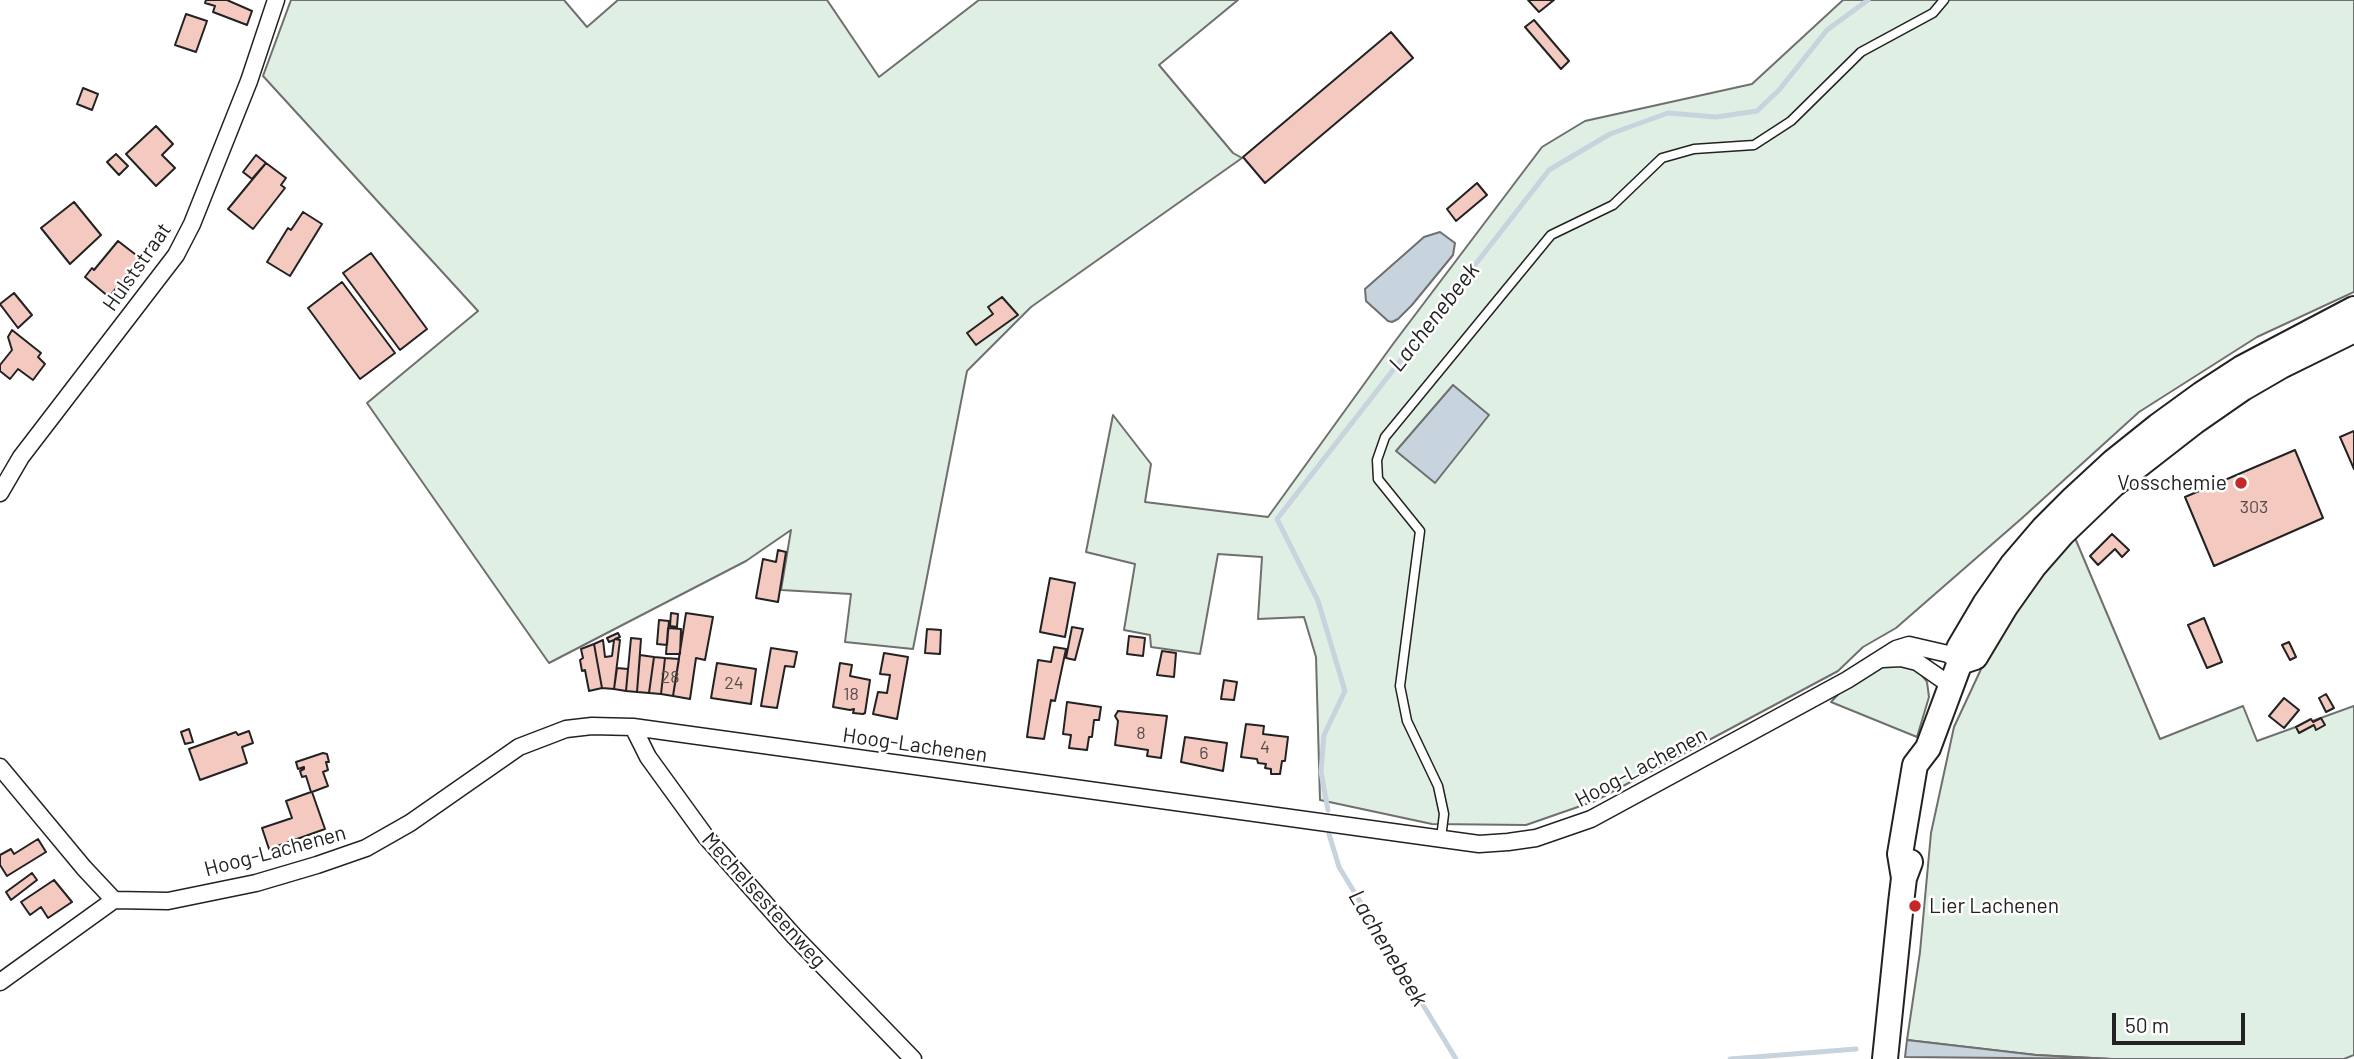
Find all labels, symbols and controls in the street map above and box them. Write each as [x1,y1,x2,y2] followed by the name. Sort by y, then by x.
[97,218,177,316] street label: Hulststraat
[1383,257,1485,377] water label: Lachenebeek
[2117,470,2227,496] place label: Vosschemie
[2233,475,2249,491] marker: Vosschemie
[2240,496,2268,518] house number: 303
[660,666,680,688] house number: 28
[724,672,744,694] house number: 24
[843,683,859,705] house number: 18
[841,722,989,768] street label: Hoog-Lachenen
[1136,722,1146,744] house number: 8
[1571,722,1711,812] street label: Hoog-Lachenen
[1260,736,1270,758] house number: 4
[1199,742,1209,764] house number: 6
[201,820,349,882] street label: Hoog-Lachenen
[697,827,831,973] street label: Mechelsesteenweg
[1342,885,1434,1011] water label: Lachenebeek
[1929,893,2059,919] place label: Lier Lachenen
[1907,898,1923,914] marker: Lier Lachenen
[2116,1000,2249,1044] scale bar
[2125,1012,2169,1037] text: 50 m

